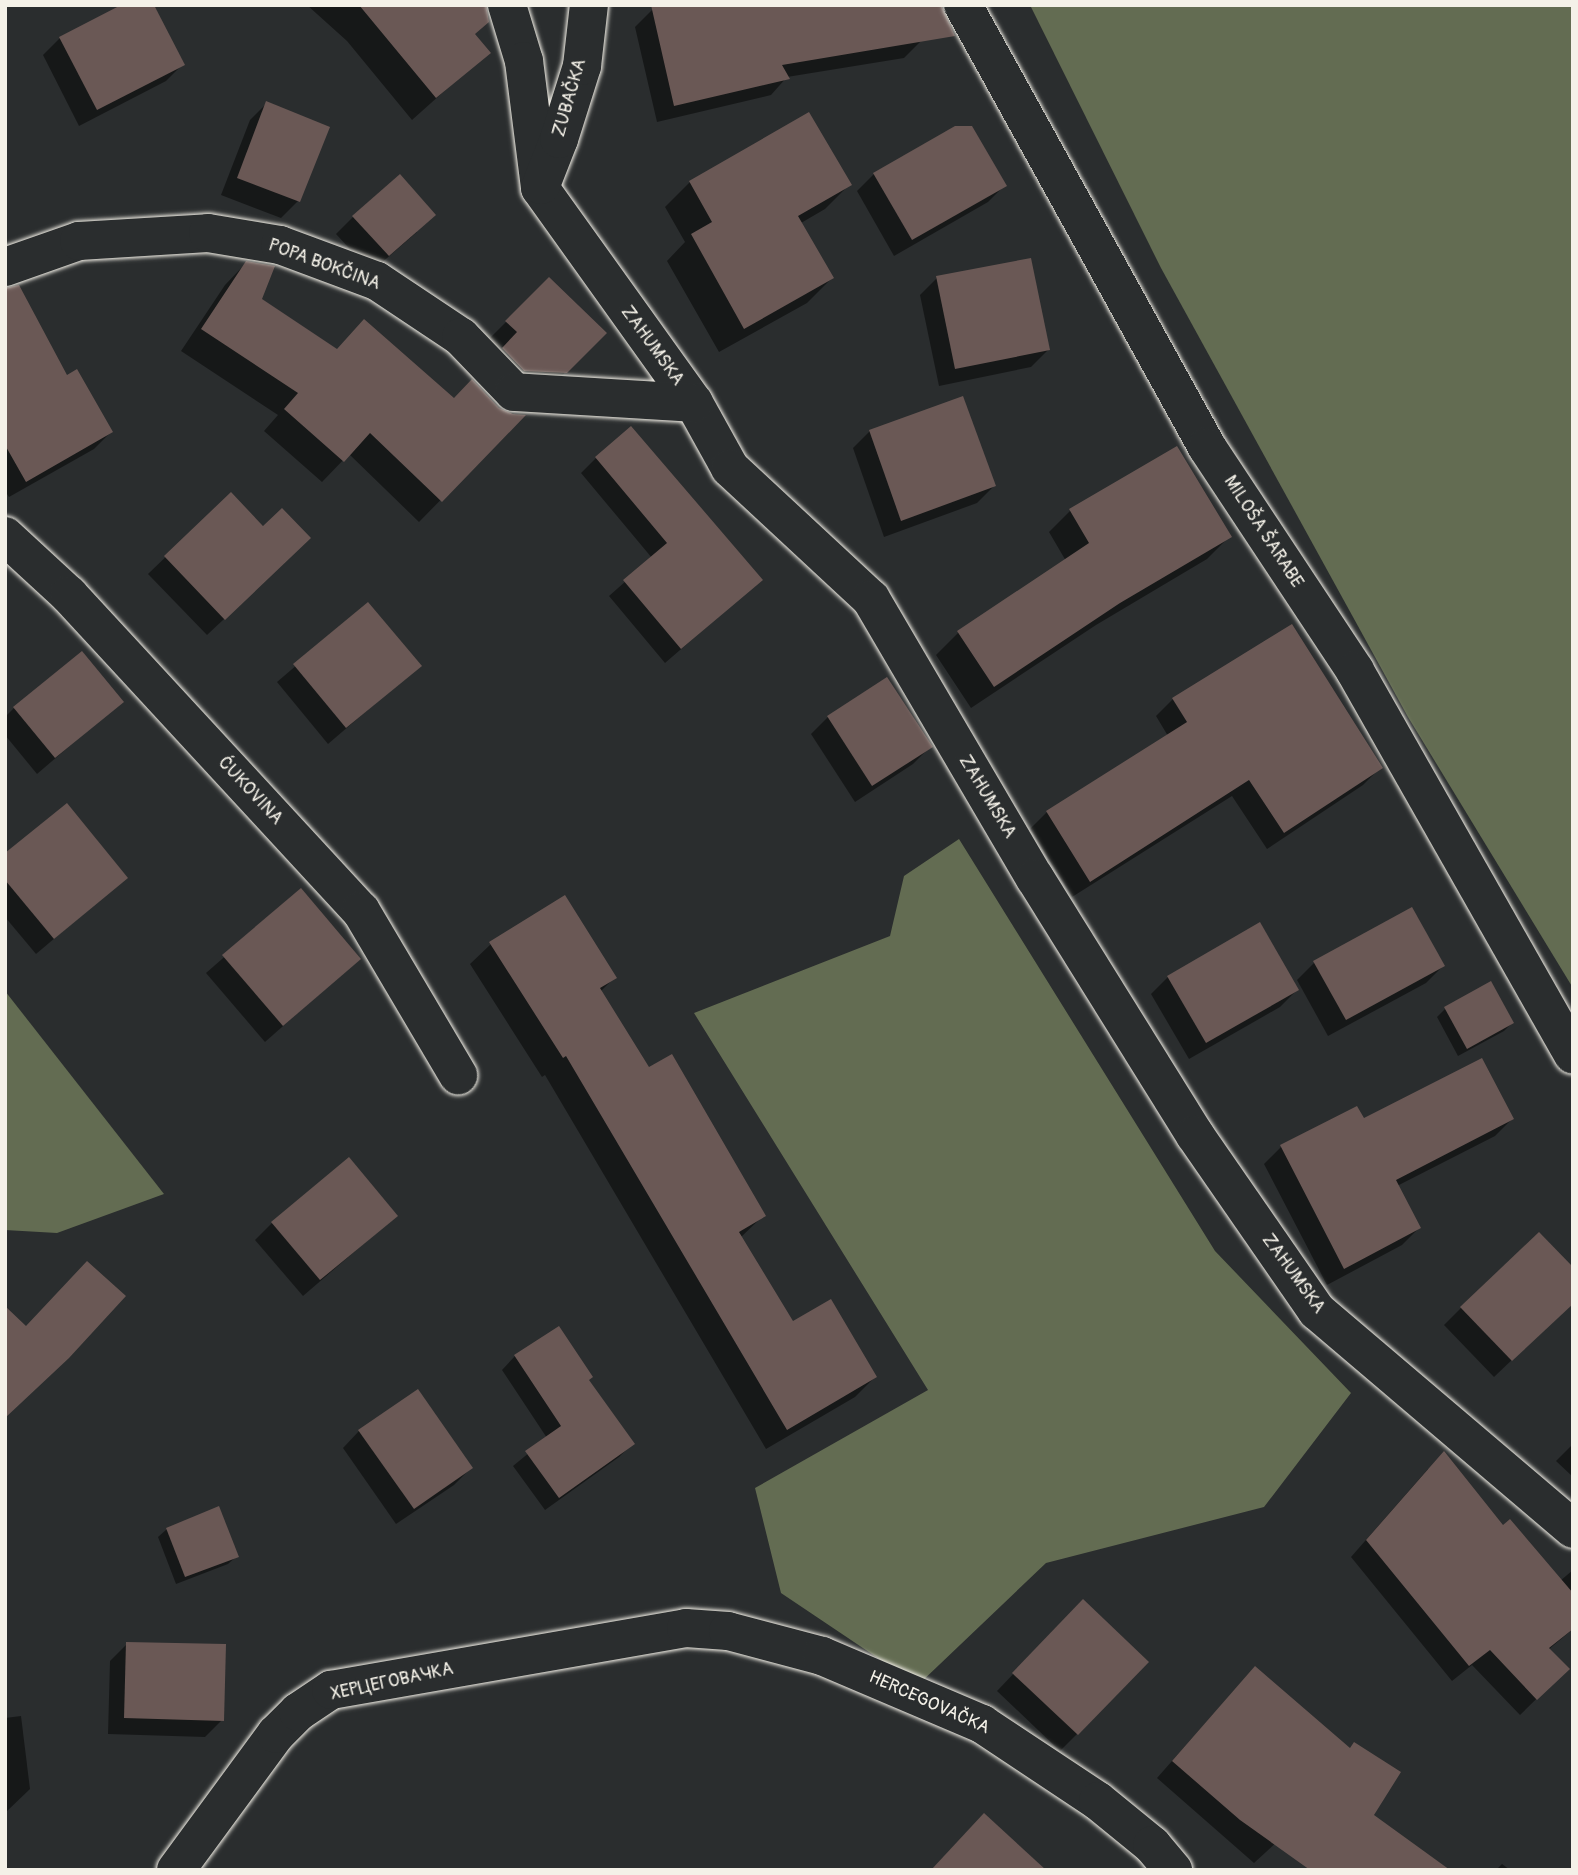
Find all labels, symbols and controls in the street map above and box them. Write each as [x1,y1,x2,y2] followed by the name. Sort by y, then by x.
[549,57,591,139] street label: ZUBAČKA
[265,235,383,295] street label: POPA BOKČINA
[616,302,688,390] street label: ZAHUMSKA
[1219,472,1307,592] street label: MILOŠA ŠARABE
[954,751,1020,843] street label: ZAHUMSKA
[213,752,287,830] street label: ĆUKOVINA
[1257,1230,1329,1318] street label: ZAHUMSKA
[329,1658,455,1706] street label: ХЕРЦЕГОВАЧКА
[865,1667,993,1739] street label: HERCEGOVAČKA

